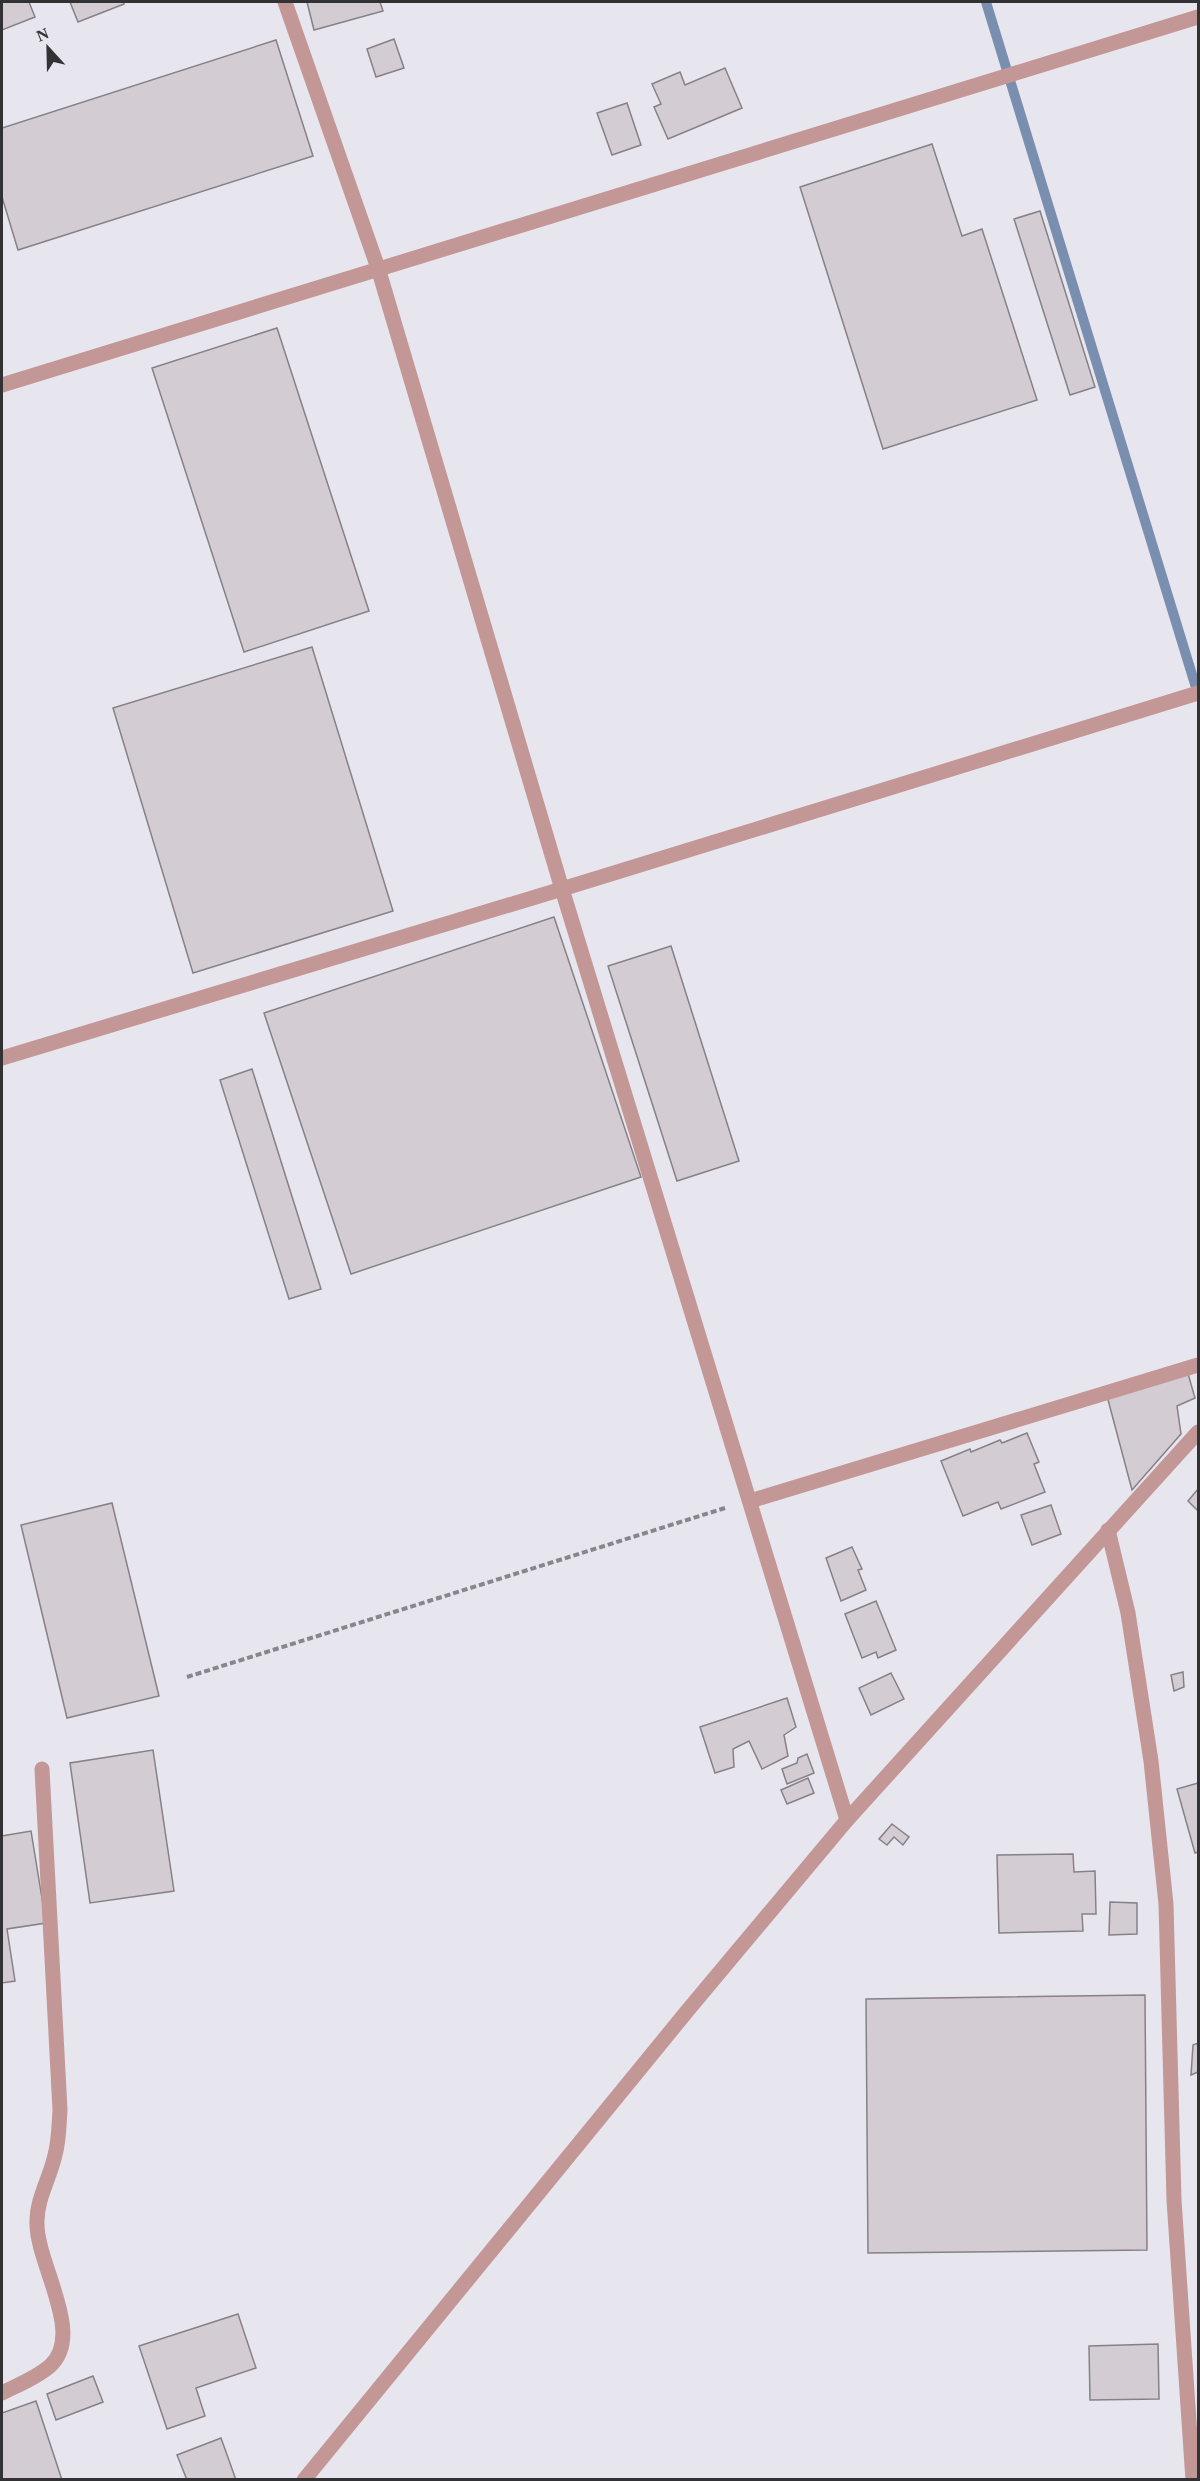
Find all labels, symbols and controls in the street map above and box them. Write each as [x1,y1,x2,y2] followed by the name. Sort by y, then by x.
[18,18,78,78] north arrow
[34,24,52,45] text: N

